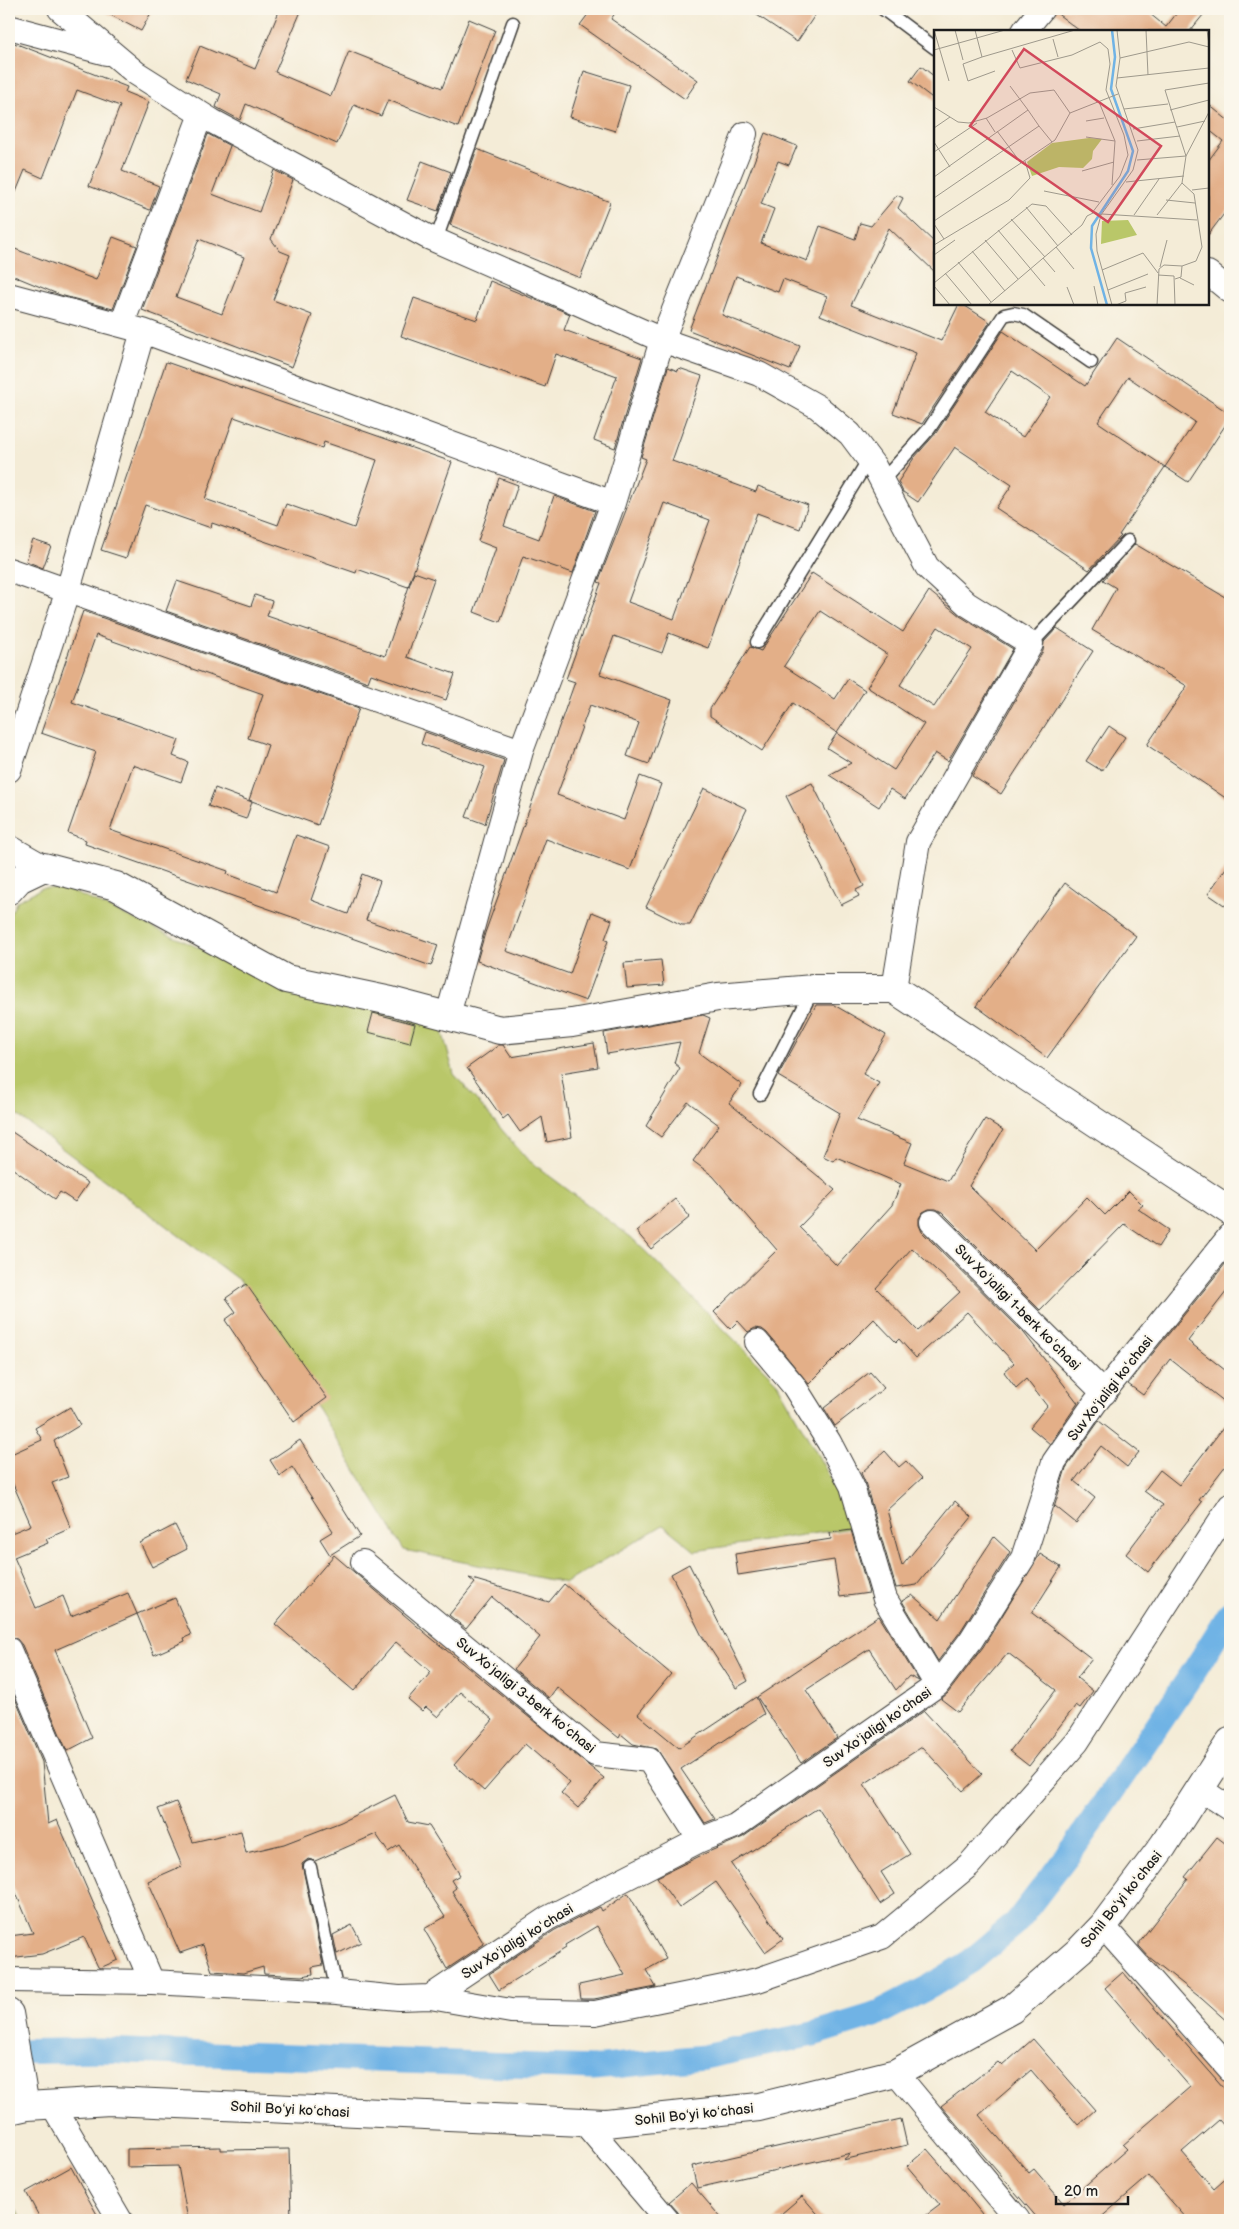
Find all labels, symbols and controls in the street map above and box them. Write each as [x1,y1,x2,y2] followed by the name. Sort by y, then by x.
[934,30,1209,305] inset map
[951,1241,1084,1374] street label: Suv Xoʻjaligi 1-berk koʻchasi
[1064,1332,1157,1444] street label: Suv Xoʻjaligi koʻchasi
[453,1634,599,1757] street label: Suv Xoʻjaligi 3-berk koʻchasi
[820,1684,935,1771] street label: Suv Xoʻjaligi koʻchasi
[1077,1848,1166,1951] street label: Sohil Boʻyi koʻchasi
[458,1900,576,1983] street label: Suv Xoʻjaligi koʻchasi
[230,2098,350,2121] street label: Sohil Boʻyi koʻchasi
[634,2100,754,2129] street label: Sohil Boʻyi koʻchasi
[1056,2174,1129,2206] scale bar
[1064,2182,1098,2201] text: 20 m

